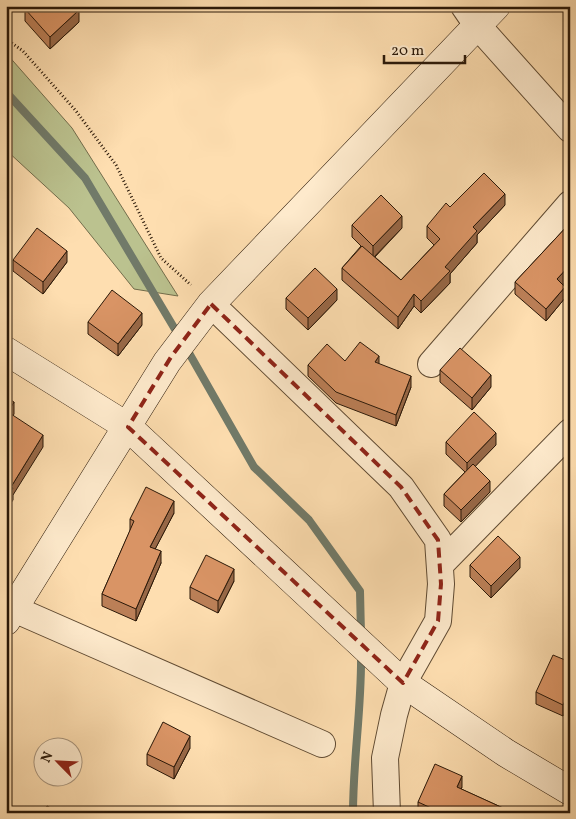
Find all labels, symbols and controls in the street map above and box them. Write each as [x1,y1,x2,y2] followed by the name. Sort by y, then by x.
[384,32,465,64] scale bar
[391,41,424,62] text: 20 m
[32,736,82,786] north arrow
[37,749,58,766] text: N

